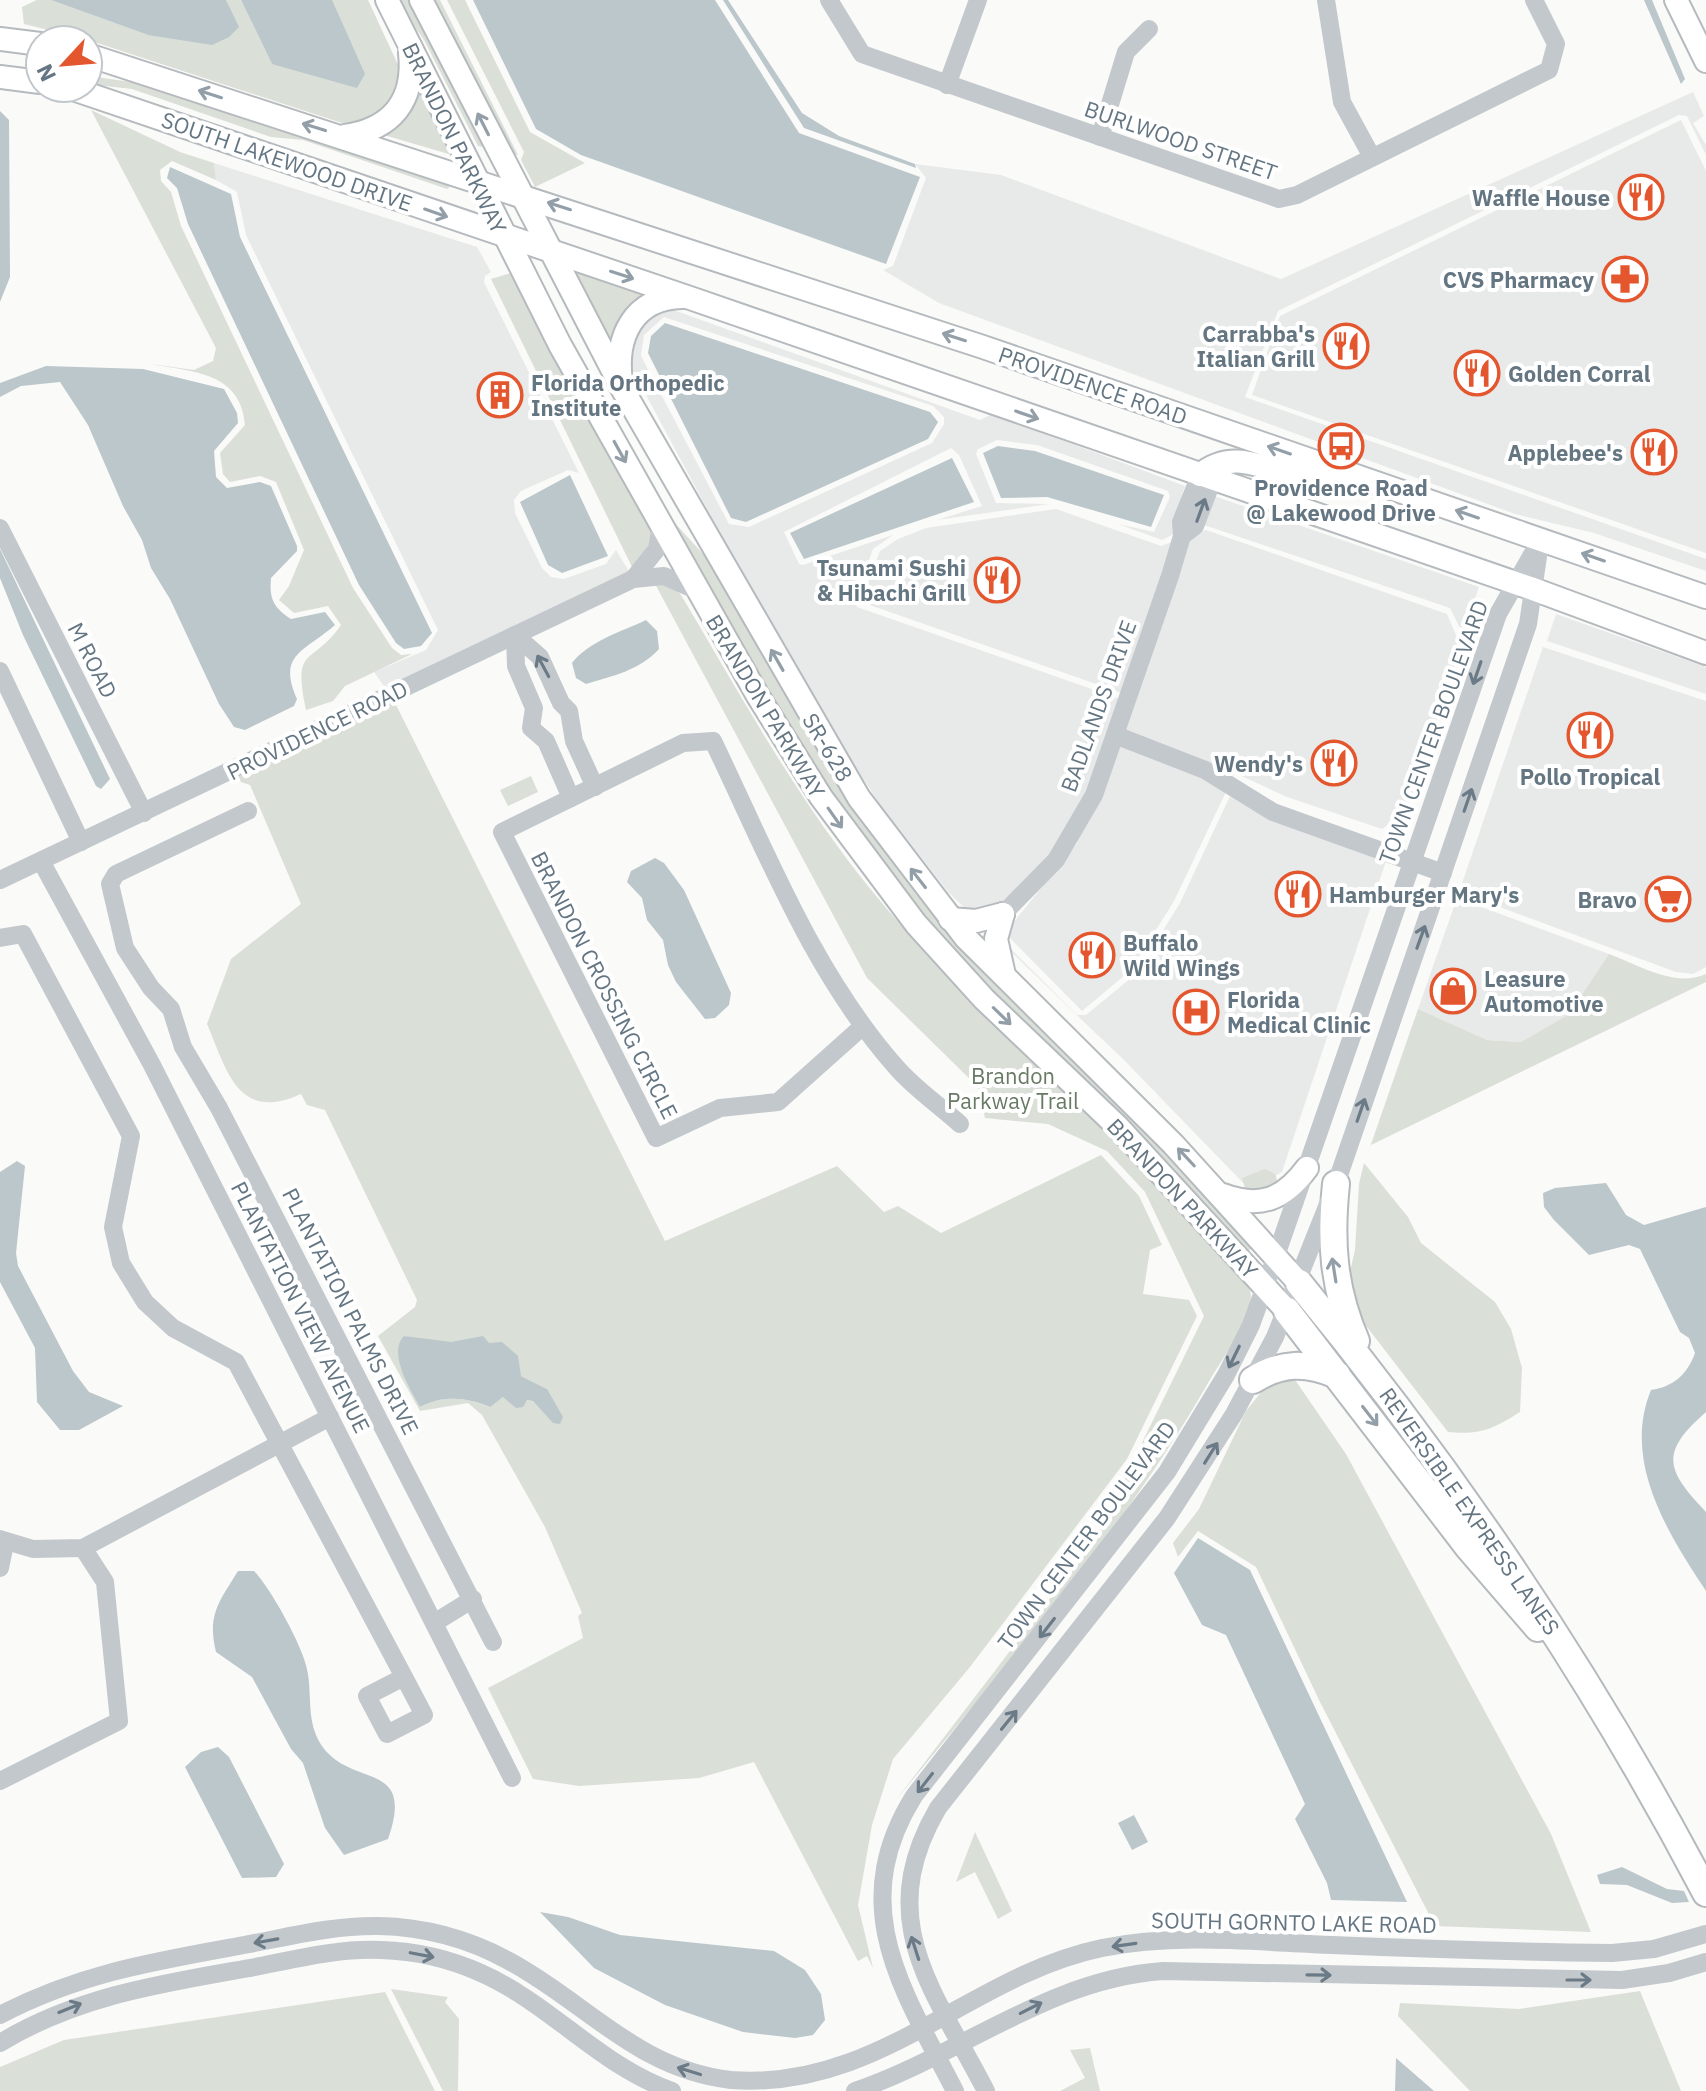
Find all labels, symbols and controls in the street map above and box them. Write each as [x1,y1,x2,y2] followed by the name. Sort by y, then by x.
[24,24,104,104] north arrow
[396,38,514,238] street label: BRANDON PARKWAY
[29,59,62,87] text: N
[198,85,223,100] one-way arrow
[1081,93,1282,187] street label: BURLWOOD STREET
[158,104,416,218] street label: SOUTH LAKEWOOD DRIVE
[475,112,491,136] one-way arrow
[302,119,327,133] one-way arrow
[1617,173,1665,221] restaurant icon: Waffle House
[1472,183,1610,212] place label: Waffle House
[547,198,572,213] one-way arrow
[424,206,449,221] one-way arrow
[1601,255,1649,303] pharmacy icon: CVS Pharmacy
[1443,265,1594,294] place label: CVS Pharmacy
[610,269,635,284] one-way arrow
[1197,319,1315,373] place label: Carrabba's Italian Grill
[1322,322,1370,370] restaurant icon: Carrabba's Italian Grill
[942,329,967,344] one-way arrow
[995,339,1191,431] street label: PROVIDENCE ROAD
[1453,349,1501,397] restaurant icon: Golden Corral
[1508,359,1651,388] place label: Golden Corral
[531,368,725,422] place label: Florida Orthopedic Institute
[476,371,524,419] building icon: Florida Orthopedic Institute
[1014,409,1039,424] one-way arrow
[1317,422,1365,470] bus stop icon: Providence Road @ Lakewood Drive
[1630,428,1678,476] restaurant icon: Applebee's
[1507,438,1623,467] place label: Applebee's
[612,440,628,463] one-way arrow
[1267,442,1292,457] one-way arrow
[1246,473,1436,527] place label: Providence Road @ Lakewood Drive
[1195,499,1209,523] one-way arrow
[1455,506,1480,521] one-way arrow
[1581,549,1606,564] one-way arrow
[816,553,966,607] place label: Tsunami Sushi & Hibachi Grill
[973,556,1021,604] restaurant icon: Tsunami Sushi & Hibachi Grill
[1372,596,1494,868] street label: TOWN CENTER BOULEVARD
[700,609,832,803] street label: BRANDON PARKWAY
[1053,616,1143,796] street label: BADLANDS DRIVE
[62,617,124,703] street label: M ROAD
[769,649,785,672] one-way arrow
[535,655,551,678] one-way arrow
[1469,660,1483,685] one-way arrow
[222,674,412,786] street label: PROVIDENCE ROAD
[796,707,860,787] street label: SR-628
[1566,711,1614,759] restaurant icon: Pollo Tropical
[1310,739,1358,787] restaurant icon: Wendy's
[1214,749,1303,778] place label: Wendy's
[1520,762,1661,791] place label: Pollo Tropical
[1462,787,1477,812] one-way arrow
[827,806,843,828] one-way arrow
[525,846,685,1124] street label: BRANDON CROSSING CIRCLE
[909,868,927,889] one-way arrow
[1274,870,1322,918] restaurant icon: Hamburger Mary's
[1644,875,1692,923] supermarket icon: Bravo
[1329,880,1519,909] place label: Hamburger Mary's
[1577,885,1637,914] place label: Bravo
[1414,925,1429,950] one-way arrow
[1123,928,1240,982] place label: Buffalo Wild Wings
[1068,931,1116,979] restaurant icon: Buffalo Wild Wings
[1484,964,1604,1018] place label: Leasure Automotive
[1429,967,1477,1015] shop icon: Leasure Automotive
[1227,985,1371,1039] place label: Florida Medical Clinic
[1172,988,1220,1036] hospital icon: Florida Medical Clinic
[992,1006,1012,1025] one-way arrow
[947,1061,1079,1115] park label: Brandon Parkway Trail
[1354,1098,1369,1123] one-way arrow
[1101,1112,1265,1284] street label: BRANDON PARKWAY
[1176,1147,1195,1167] one-way arrow
[225,1176,377,1438] street label: PLANTATION VIEW AVENUE
[276,1183,426,1439] street label: PLANTATION PALMS DRIVE
[1326,1258,1341,1283] one-way arrow
[1226,1345,1242,1369] one-way arrow
[1373,1382,1567,1640] street label: REVERSIBLE EXPRESS LANES
[1361,1405,1378,1426] one-way arrow
[991,1415,1181,1655] street label: TOWN CENTER BOULEVARD
[1203,1442,1219,1465] one-way arrow
[1038,1618,1056,1638] one-way arrow
[1000,1710,1017,1731] one-way arrow
[916,1772,933,1793] one-way arrow
[1151,1905,1437,1939] street label: SOUTH GORNTO LAKE ROAD
[253,1934,279,1949] one-way arrow
[907,1935,922,1961] one-way arrow
[1112,1938,1137,1953] one-way arrow
[409,1948,435,1963] one-way arrow
[1305,1967,1332,1983] one-way arrow
[1565,1972,1592,1988] one-way arrow
[1018,1999,1042,2015] one-way arrow
[57,2000,82,2015] one-way arrow
[677,2063,703,2078] one-way arrow

